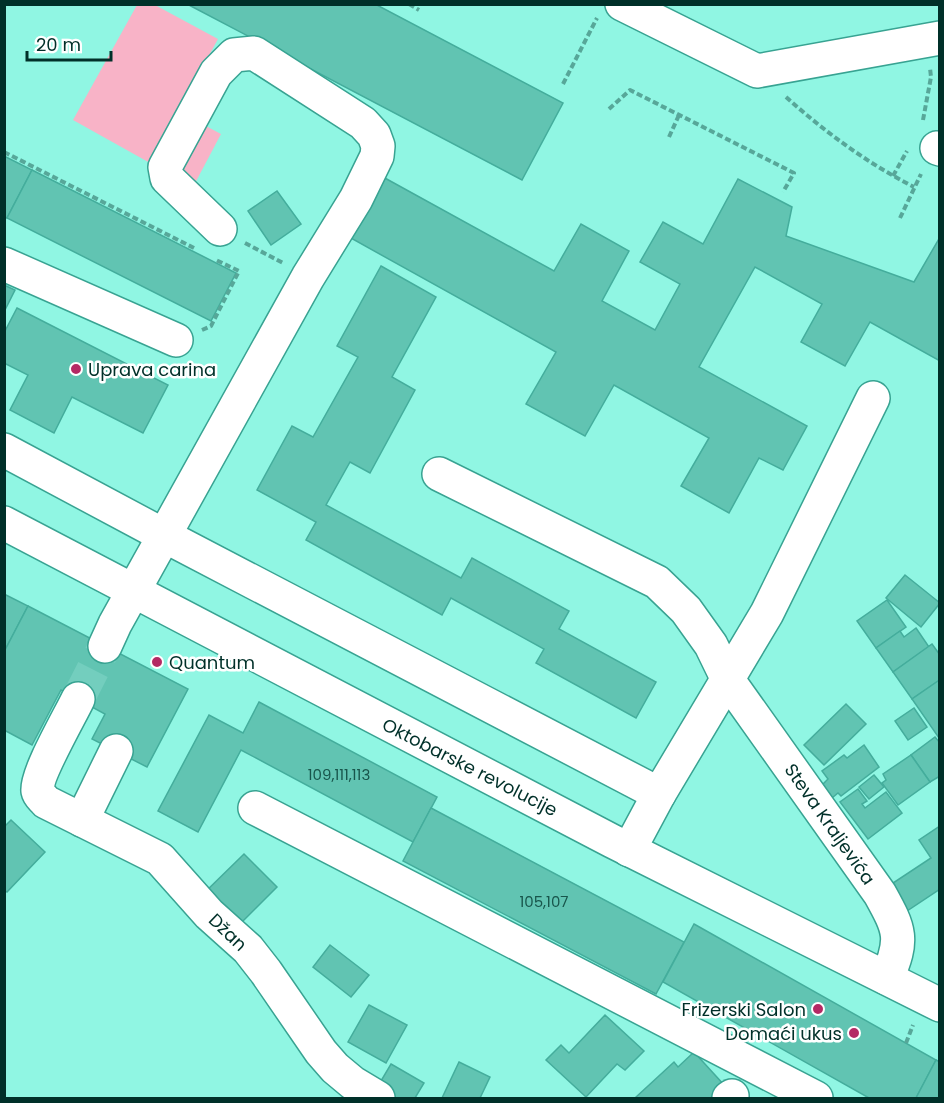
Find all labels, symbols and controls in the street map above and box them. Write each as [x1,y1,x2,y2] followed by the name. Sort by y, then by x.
[27,24,111,62] scale bar
[36,32,81,57] text: 20 m
[88,357,216,382] place label: Uprava carina
[69,362,83,376] marker: Uprava carina
[169,650,255,675] place label: Quantum
[150,655,164,669] marker: Quantum
[378,712,562,822] street label: Oktobarske revolucije
[779,758,881,890] street label: Steva Kraljevića
[308,764,370,785] house number: 109,111,113
[519,891,569,912] house number: 105,107
[203,908,253,956] street label: Džan
[682,997,806,1022] place label: Frizerski Salon
[811,1002,825,1016] marker: Frizerski Salon
[725,1021,842,1046] place label: Domaći ukus
[847,1026,861,1040] marker: Domaći ukus

